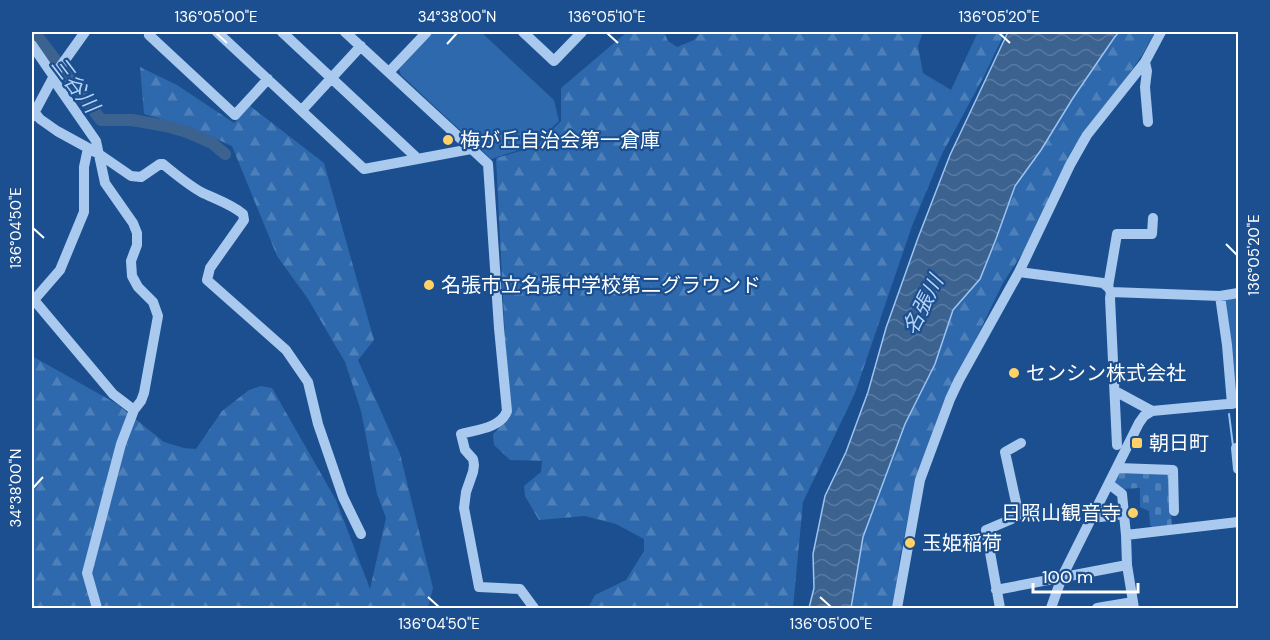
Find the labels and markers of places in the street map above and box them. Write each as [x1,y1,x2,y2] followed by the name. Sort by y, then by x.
[460,127,660,153] place label: 梅が丘自治会第一倉庫
[441,133,455,147] marker: 梅が丘自治会第一倉庫
[441,272,761,298] place label: 名張市立名張中学校第二グラウンド
[422,278,436,292] marker: 名張市立名張中学校第二グラウンド
[1026,360,1186,386] place label: センシン株式会社
[1007,366,1021,380] marker: センシン株式会社
[1149,430,1209,456] place label: 朝日町
[1130,436,1144,450] marker: 朝日町
[1001,500,1121,526] place label: 日照山観音寺
[1126,506,1140,520] marker: 日照山観音寺
[922,530,1002,556] place label: 玉姫稲荷
[903,536,917,550] marker: 玉姫稲荷

